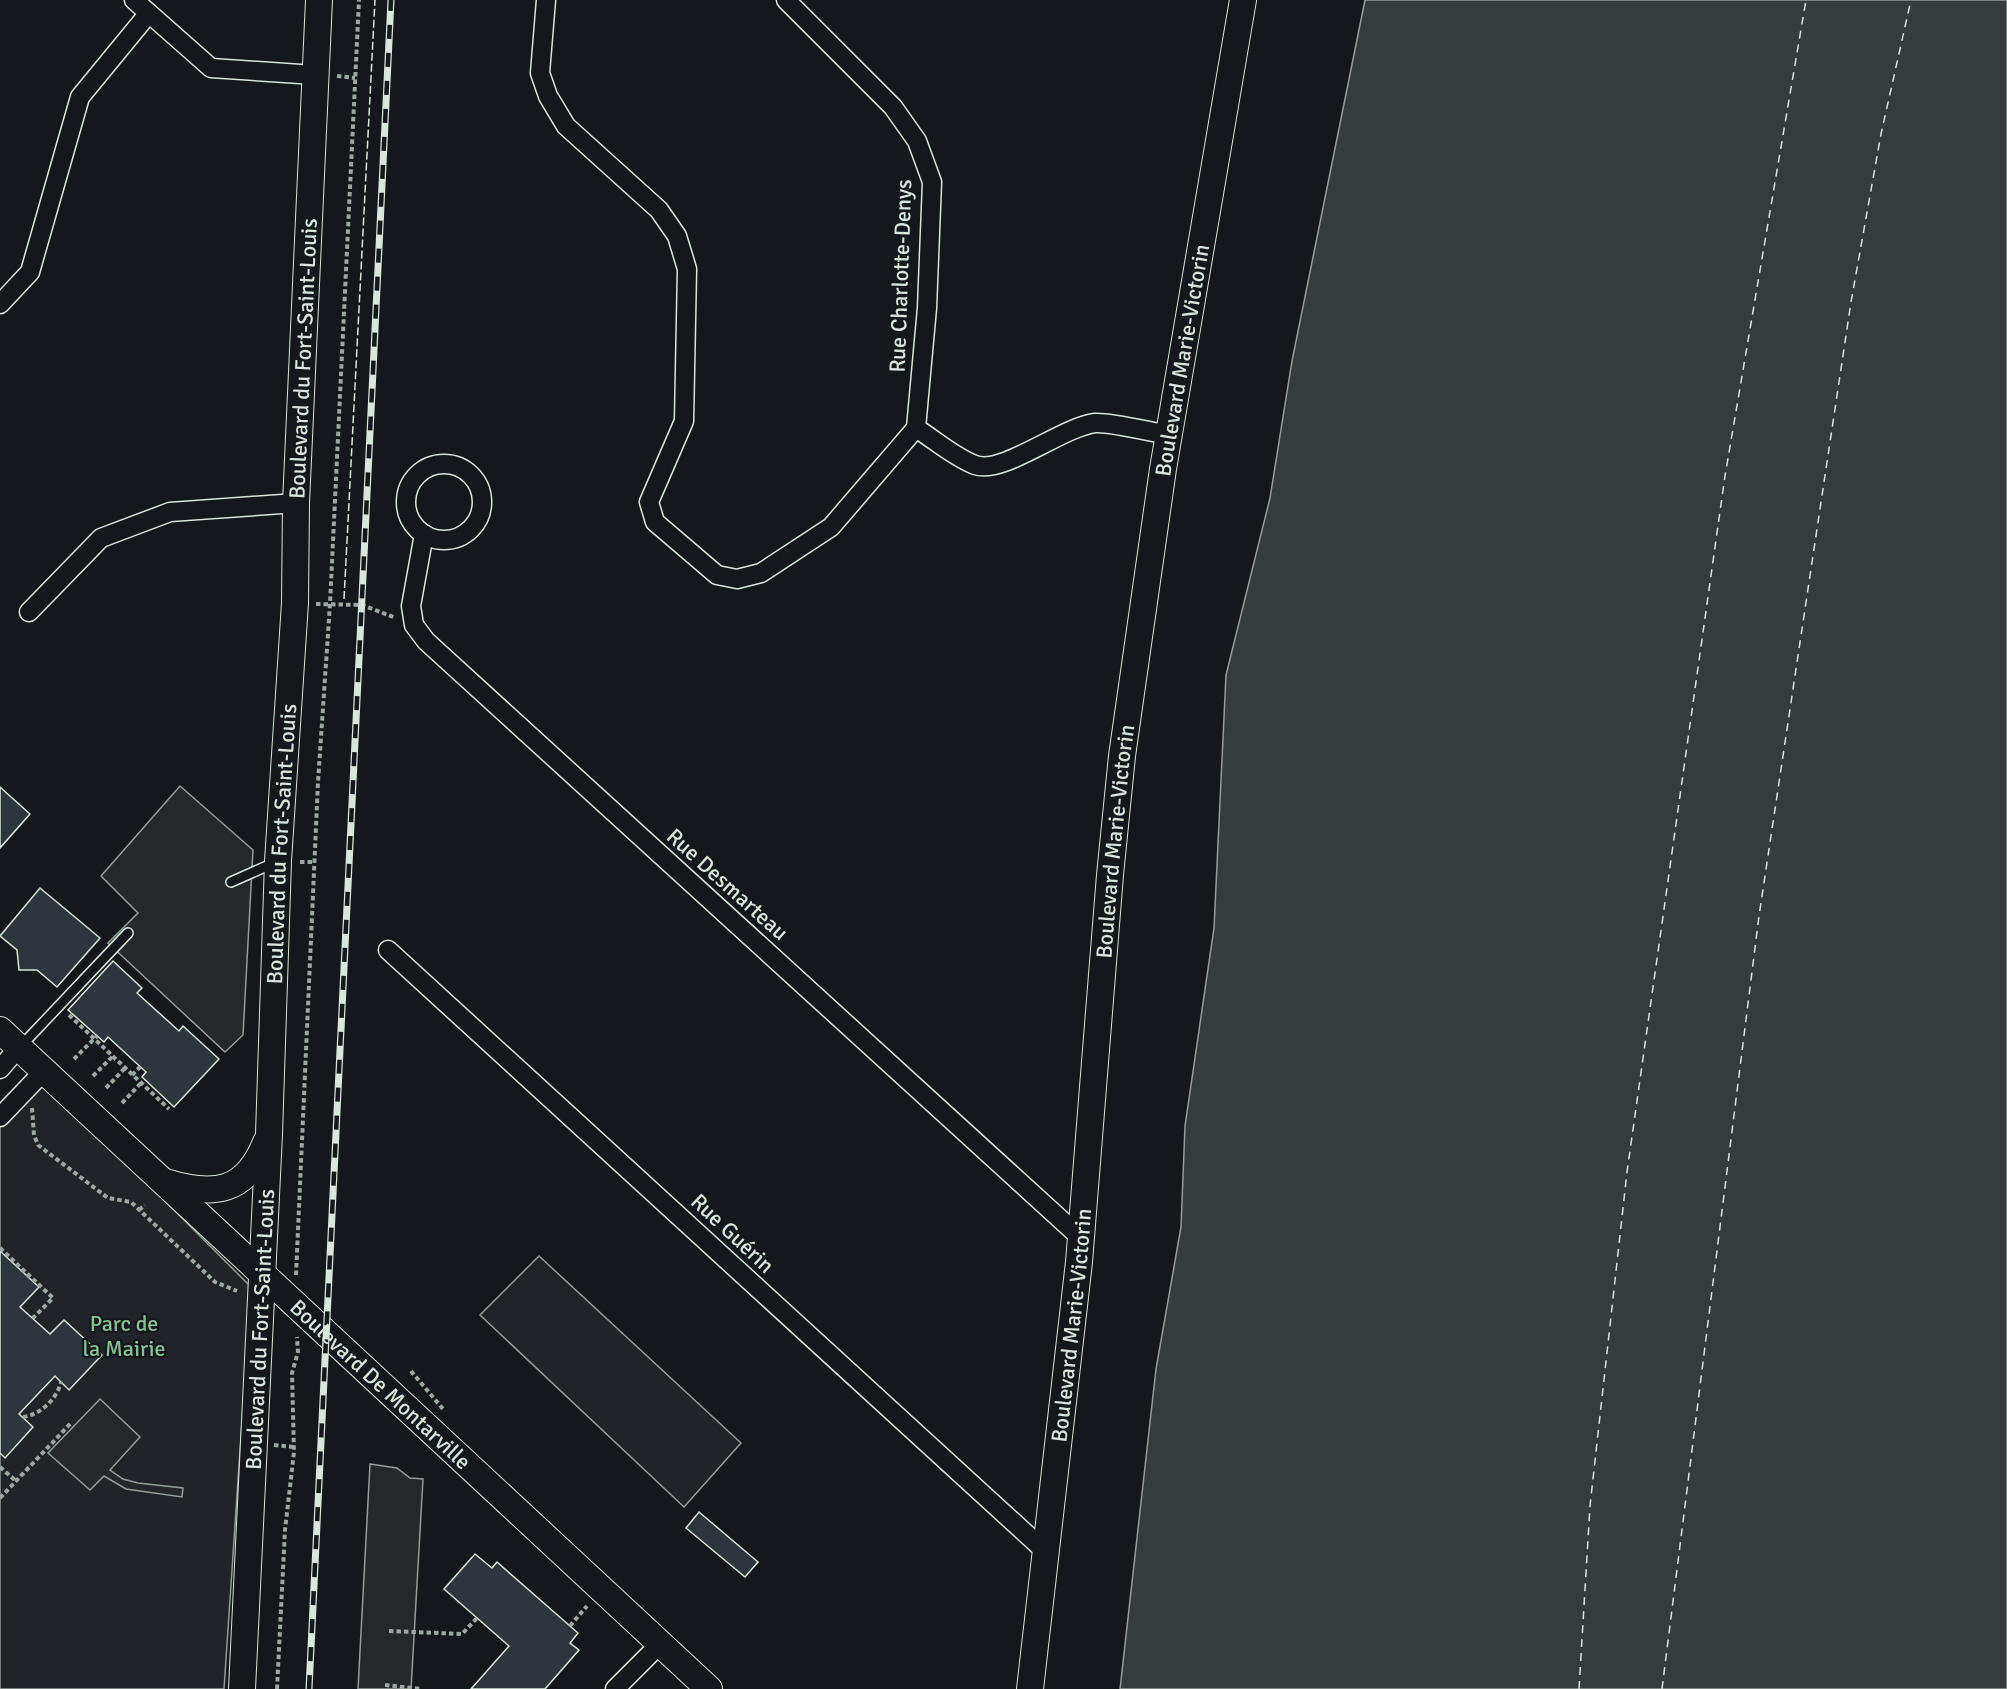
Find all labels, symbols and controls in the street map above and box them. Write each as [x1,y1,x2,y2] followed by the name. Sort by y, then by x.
[884,179,917,373] street label: Rue Charlotte-Denys
[283,218,323,499] street label: Boulevard du Fort-Saint-Louis
[1149,242,1215,478] street label: Boulevard Marie-Victorin
[261,703,302,985] street label: Boulevard du Fort-Saint-Louis
[1090,723,1140,959] street label: Boulevard Marie-Victorin
[661,823,794,946] street label: Rue Desmarteau
[240,1188,280,1470] street label: Boulevard du Fort-Saint-Louis
[685,1188,780,1279] street label: Rue Guérin
[1045,1207,1097,1444] street label: Boulevard Marie-Victorin
[284,1294,477,1475] street label: Boulevard De Montarville
[83,1310,165,1362] park label: Parc de la Mairie

